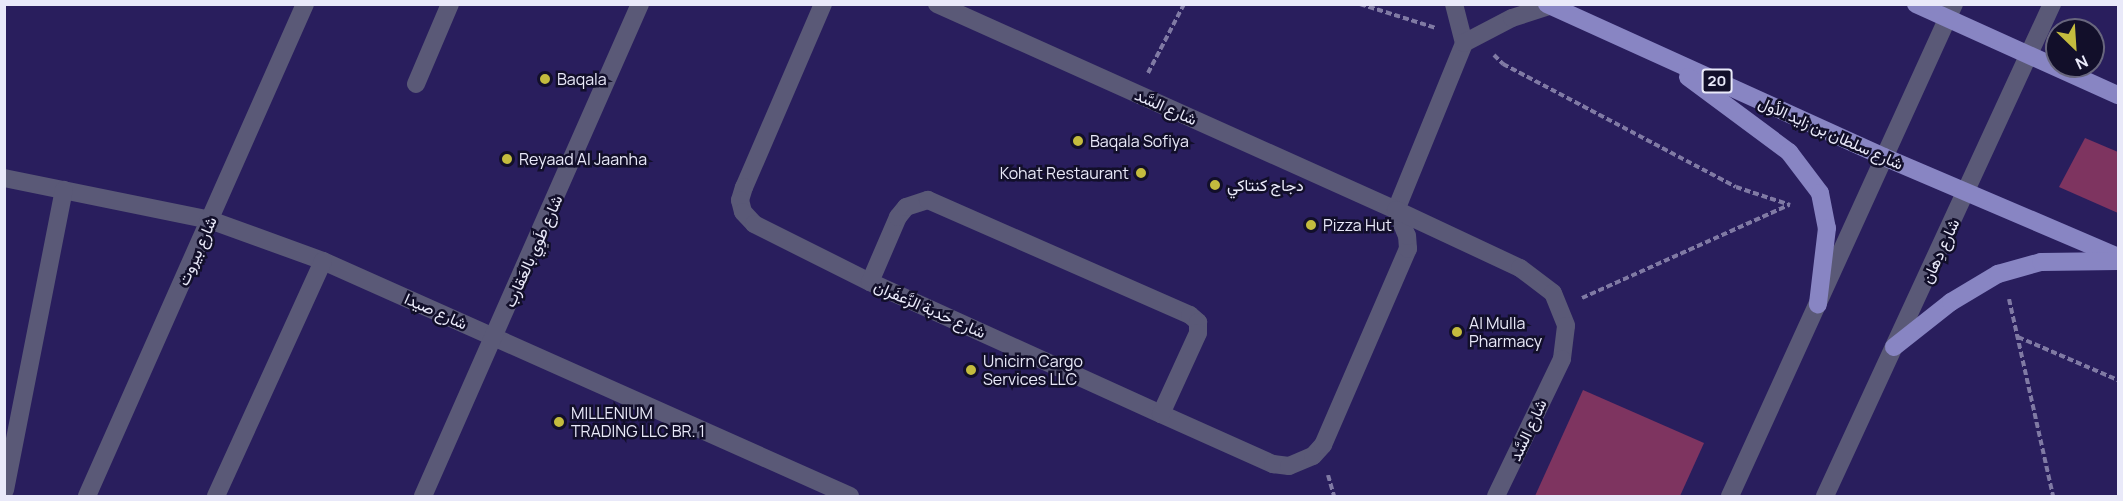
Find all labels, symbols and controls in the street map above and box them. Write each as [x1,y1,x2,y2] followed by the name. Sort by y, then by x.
[2045,18,2105,78] north arrow
[2072,50,2092,75] text: N
[557,69,607,89] place label: Baqala
[1700,69,1734,93] road number: 20
[538,72,552,86] marker: Baqala
[1132,85,1200,129] street label: شارع السَّد
[1756,92,1906,174] street label: شارع سلطان بن زايد الأول
[1090,131,1189,151] place label: Baqala Sofiya
[1071,134,1085,148] marker: Baqala Sofiya
[519,149,647,169] place label: Reyaad Al Jaanha
[500,152,514,166] marker: Reyaad Al Jaanha
[1000,163,1129,183] place label: Kohat Restaurant
[1134,166,1148,180] marker: Kohat Restaurant
[1227,175,1304,195] place label: دجاج كنتاكي
[1208,178,1222,192] marker: دجاج كنتاكي
[500,192,566,310] street label: شارع طَوِي بالعَقارب
[173,214,221,288] street label: شارع بيروت
[1323,215,1392,235] place label: Pizza Hut
[1917,216,1963,286] street label: شارع دِهان
[1304,218,1318,232] marker: Pizza Hut
[871,276,989,342] street label: شارع حَدبة الزَّعفَران
[402,289,470,333] street label: شارع صيدا
[1469,313,1542,351] place label: Al Mulla Pharmacy
[1450,325,1464,339] marker: Al Mulla Pharmacy
[983,351,1083,389] place label: Unicirn Cargo Services LLC
[964,363,978,377] marker: Unicirn Cargo Services LLC
[1505,396,1551,464] street label: شارع السَّد
[571,403,705,441] place label: MILLENIUM TRADING LLC BR. 1
[552,415,566,429] marker: MILLENIUM TRADING LLC BR. 1

